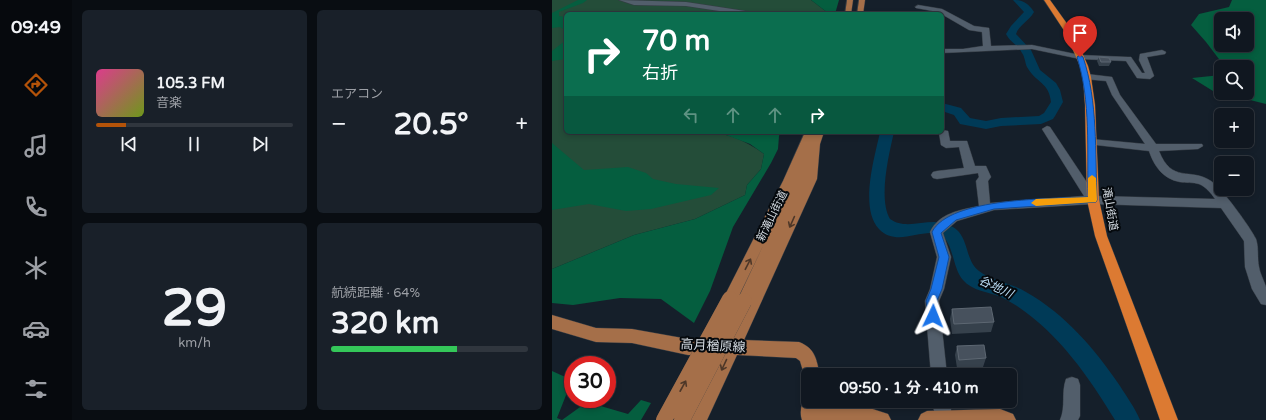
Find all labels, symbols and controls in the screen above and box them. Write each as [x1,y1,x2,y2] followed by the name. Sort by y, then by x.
[1214,12,1254,196] map controls
[1214,12,1254,52] button: sound
[11,16,61,38] text: 09:49
[1063,16,1097,57] pin
[1069,22,1091,44] icon: arrive
[642,24,710,58] text: 70 m
[576,28,628,80] icon: right
[1214,60,1254,100] button: search
[642,62,678,84] text: 右折
[22,71,50,99] icon: directions
[156,74,225,92] text: 105.3 FM
[331,86,383,102] text: エアコン
[156,95,182,111] text: 音楽
[680,104,702,126] icon: left
[722,104,744,126] icon: ahead
[764,104,786,126] icon: ahead
[806,104,828,126] icon: right
[394,106,469,143] text: 20.5°
[1214,108,1254,148] button: +
[331,111,347,137] text: −
[516,111,528,137] text: +
[22,132,50,160] icon: music
[118,133,140,155] icon: previous
[183,133,205,155] icon: pause
[249,133,271,155] icon: next
[1214,156,1254,196] button: −
[1100,186,1120,232] street label: 滝山街道
[754,188,790,244] street label: 新滝山街道
[22,193,50,221] icon: phone
[788,216,795,228] one-way arrow
[22,254,50,282] icon: climate
[745,259,752,271] one-way arrow
[977,273,1017,302] water label: 谷地川
[162,277,227,340] text: 29
[331,285,420,301] text: 航続距離 · 64%
[912,295,954,337] position arrow
[331,305,439,342] text: 320 km
[22,315,50,343] icon: car
[178,335,211,351] text: km/h
[680,336,746,356] street label: 高月楢原線
[564,356,616,408] speed limit sign: 30
[720,359,727,371] one-way arrow
[22,375,50,403] icon: filters
[839,379,979,397] text: 09:50 · 1 分 · 410 m
[679,380,687,392] one-way arrow

